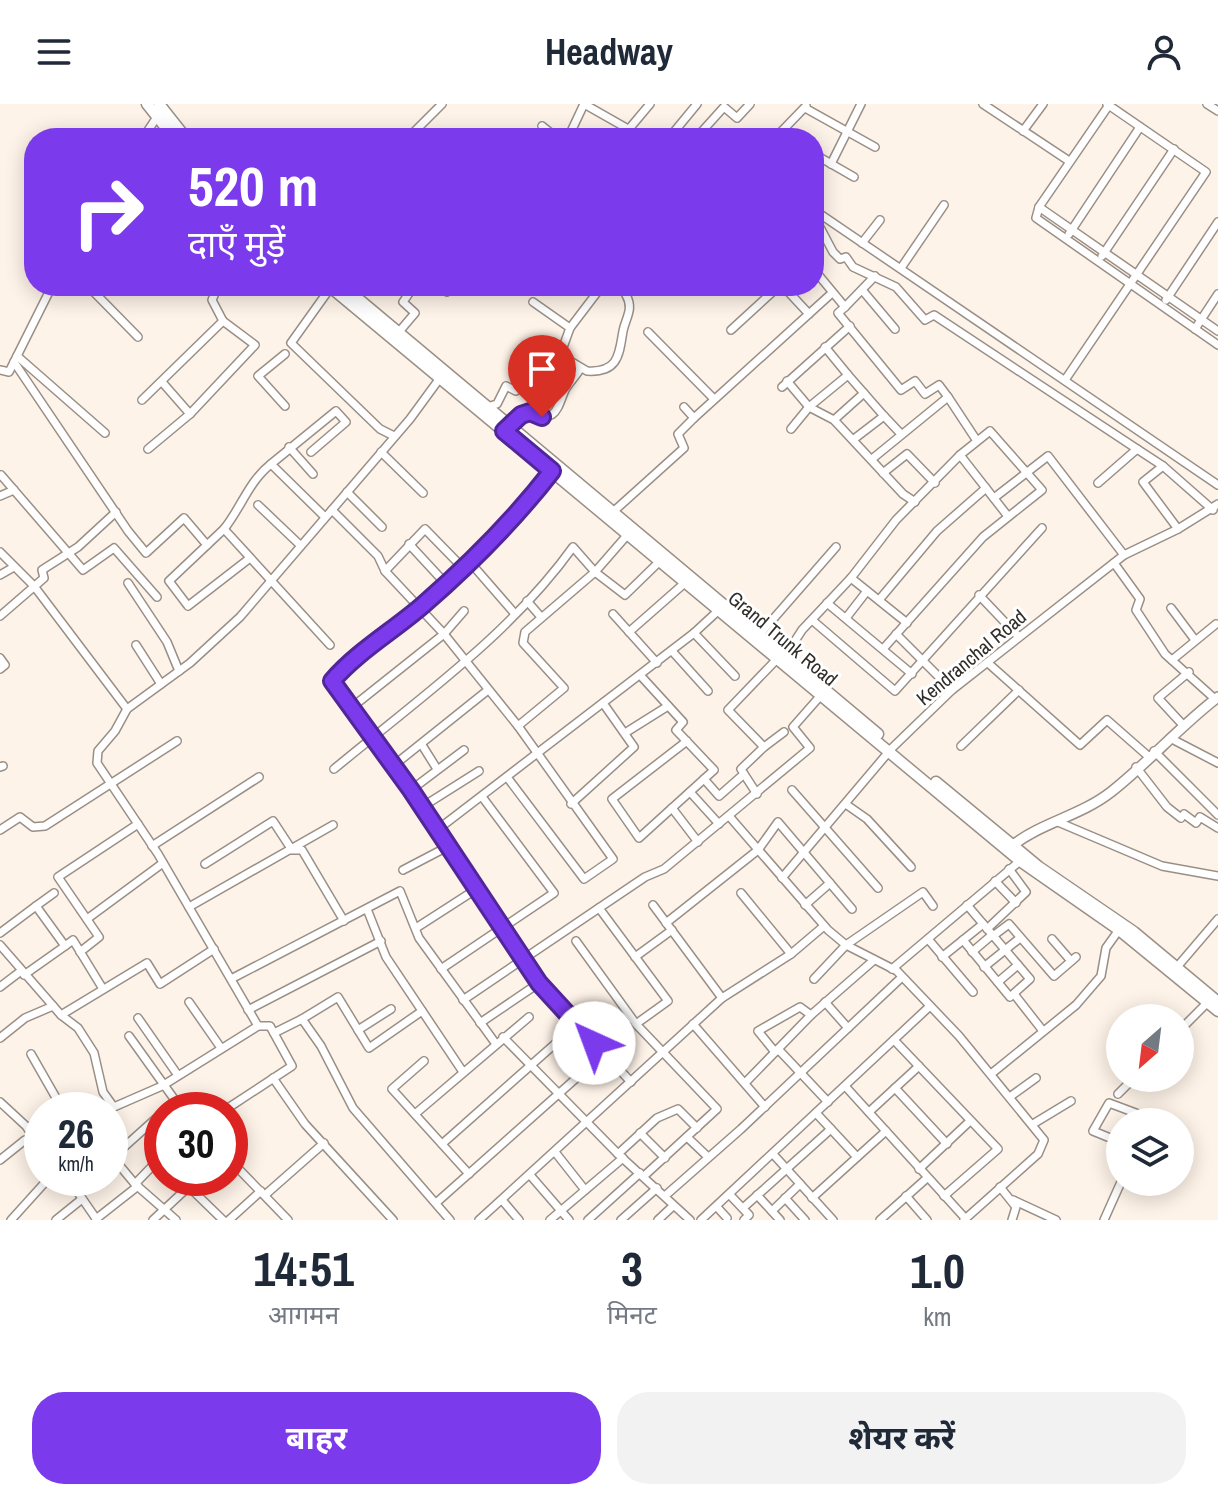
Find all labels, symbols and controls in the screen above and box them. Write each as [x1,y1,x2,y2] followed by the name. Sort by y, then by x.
[545,28,673,76] text: Headway
[32,30,76,74] icon: menu
[1142,30,1186,74] icon: person
[188,148,318,223] text: 520 m
[56,160,160,264] icon: right
[188,220,285,268] text: दाएँ मुड़ें
[508,335,576,417] pin
[520,347,564,391] icon: arrive
[723,584,843,692] street label: Grand Trunk Road
[910,603,1032,711] street label: Kendranchal Road
[552,1001,636,1085] position arrow
[1106,1004,1194,1092] north arrow
[1106,1004,1194,1196] map controls
[144,1092,248,1196] speed limit sign: 30
[58,1107,94,1160] text: 26
[1106,1108,1194,1196] button: layers
[58,1150,94,1177] text: km/h
[253,1236,354,1301] text: 14:51
[621,1236,643,1301] text: 3
[910,1238,965,1303] text: 1.0
[268,1297,339,1332] text: आगमन
[607,1297,657,1332] text: मिनट
[923,1299,952,1334] text: km
[32,1392,601,1484] button: बाहर
[617,1392,1186,1484] button: शेयर करें

